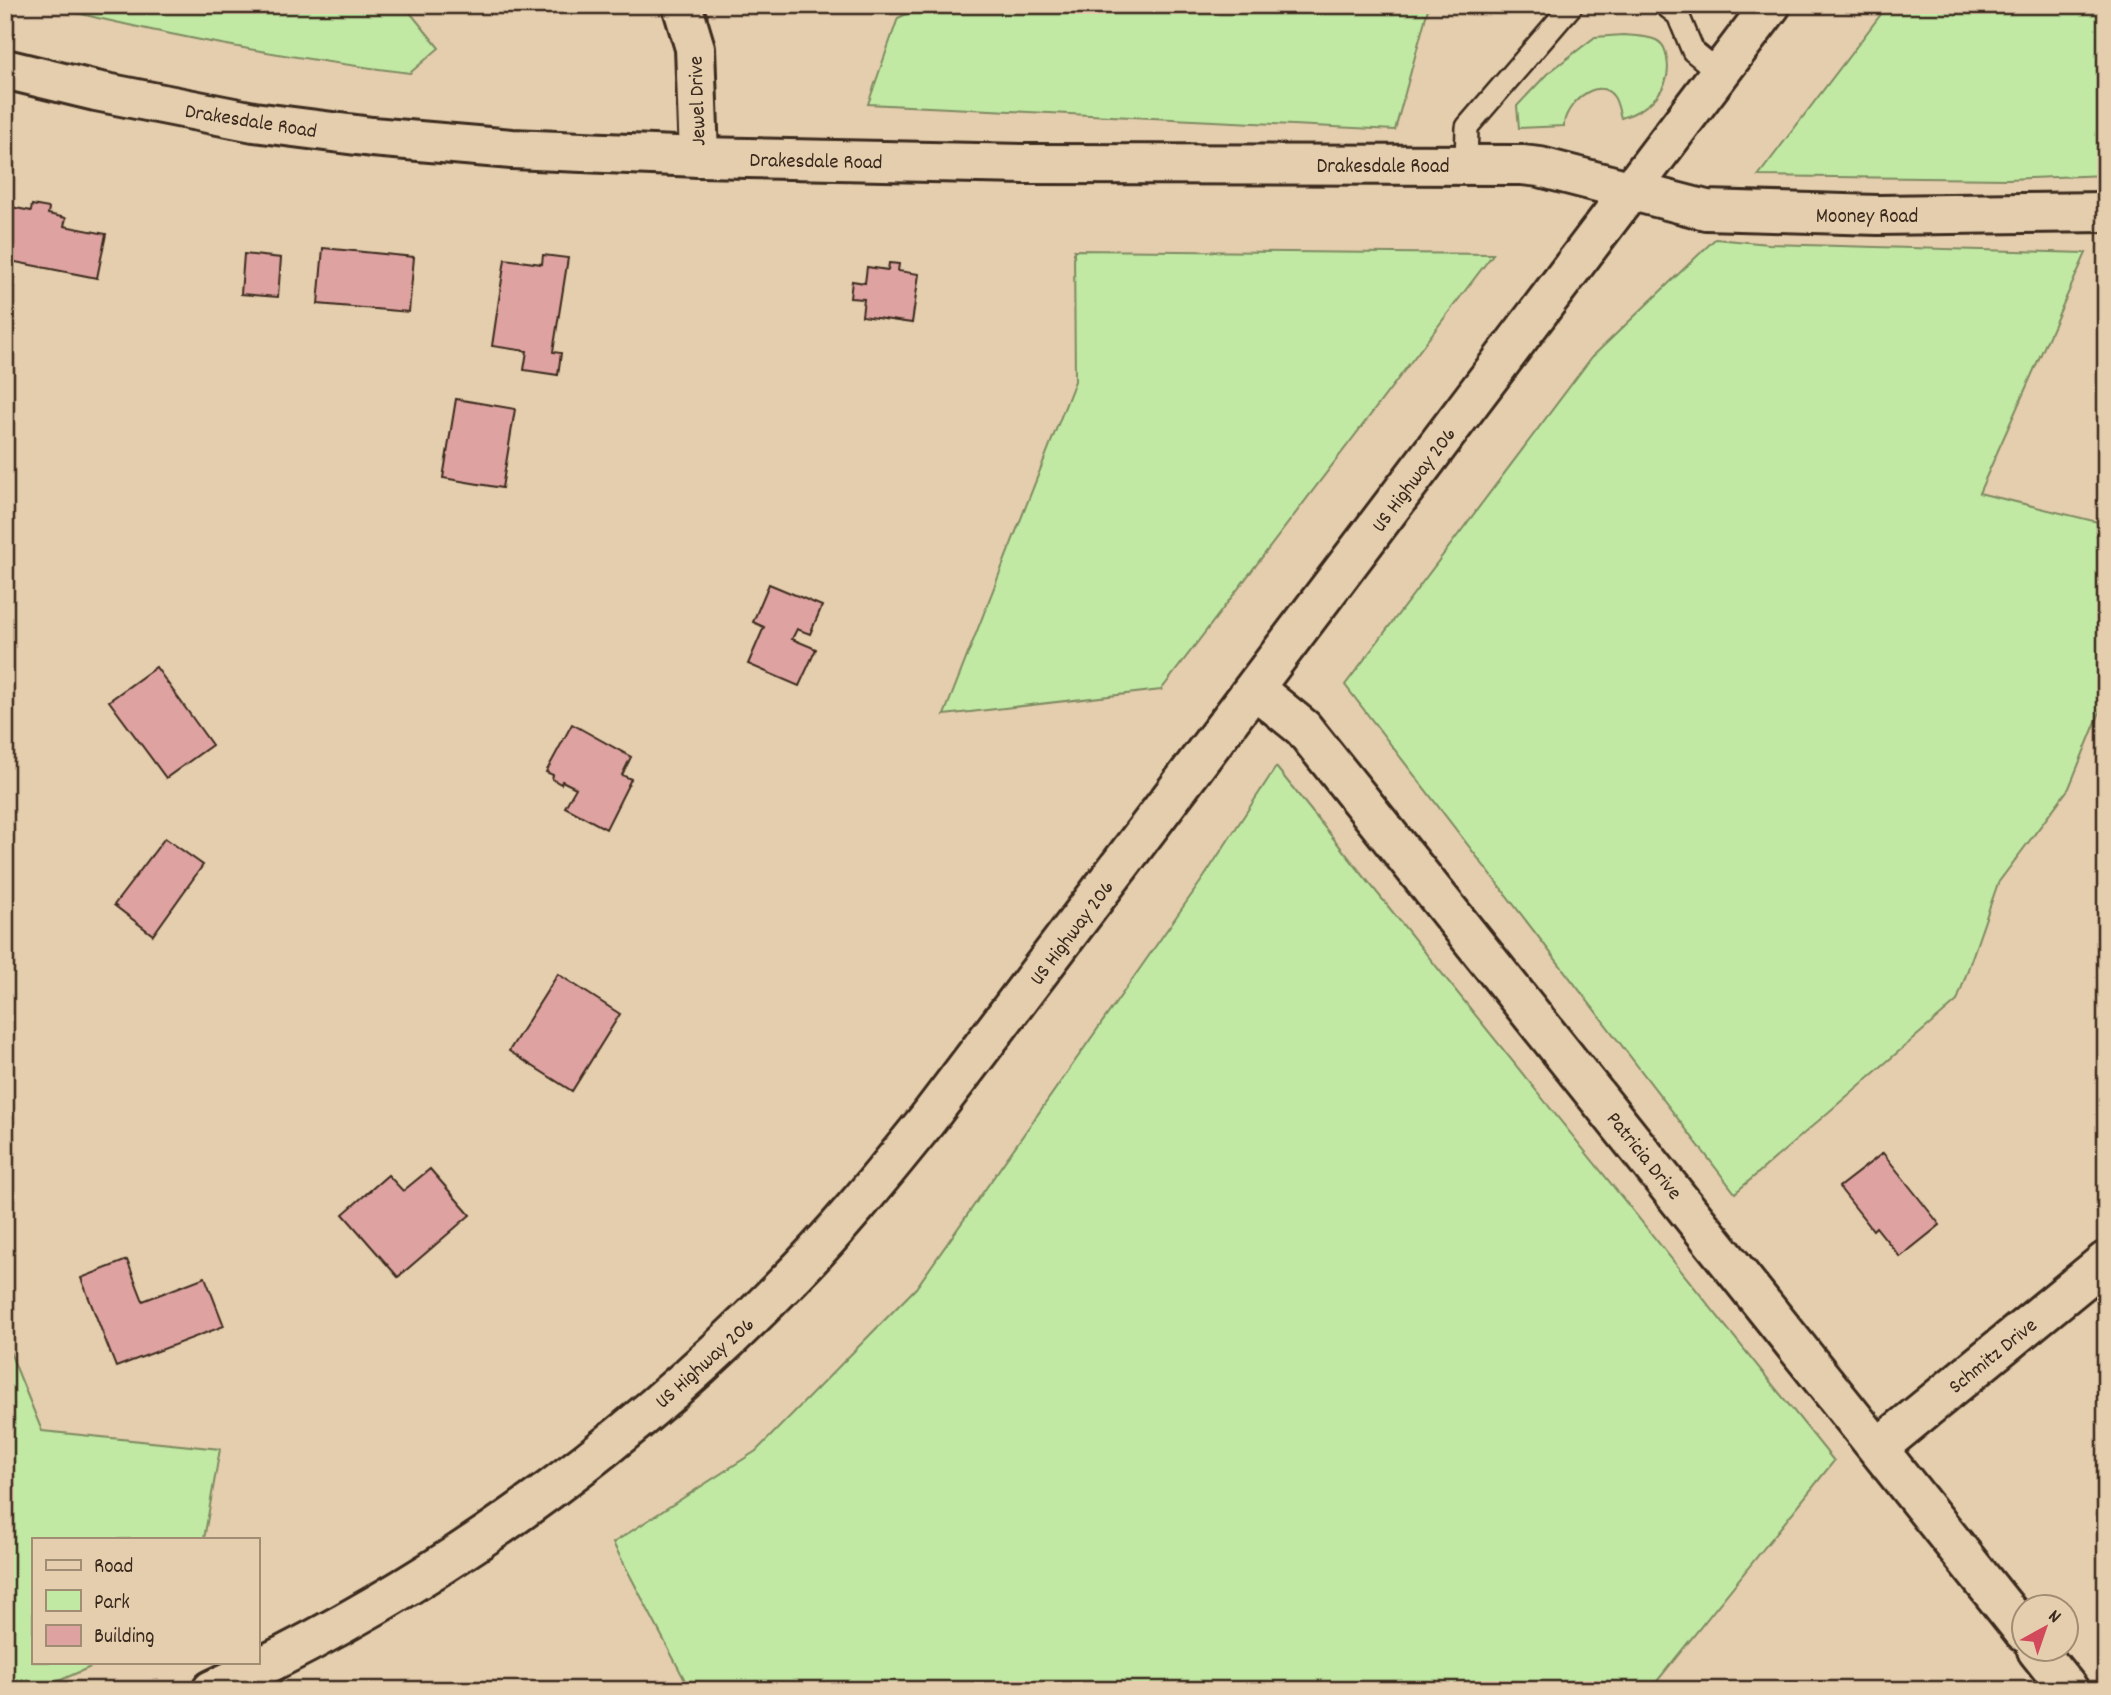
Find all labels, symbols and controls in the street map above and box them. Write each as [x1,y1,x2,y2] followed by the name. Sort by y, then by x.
[682,55,716,146] street label: Jewel Drive
[182,98,319,148] street label: Drakesdale Road
[749,147,883,179] street label: Drakesdale Road
[1316,153,1450,183] street label: Drakesdale Road
[1816,203,1918,233] street label: Mooney Road
[1366,422,1465,540] street label: US Highway 206
[1024,875,1123,993] street label: US Highway 206
[1598,1106,1688,1208] street label: Patricia Drive
[649,1311,763,1417] street label: US Highway 206
[1943,1312,2045,1403] street label: Schmitz Drive
[32,1538,259,1664] legend
[94,1553,133,1583] text: Road
[94,1589,130,1619] text: Park
[2010,1594,2080,1664] north arrow
[2041,1604,2066,1631] text: N
[94,1623,154,1653] text: Building

